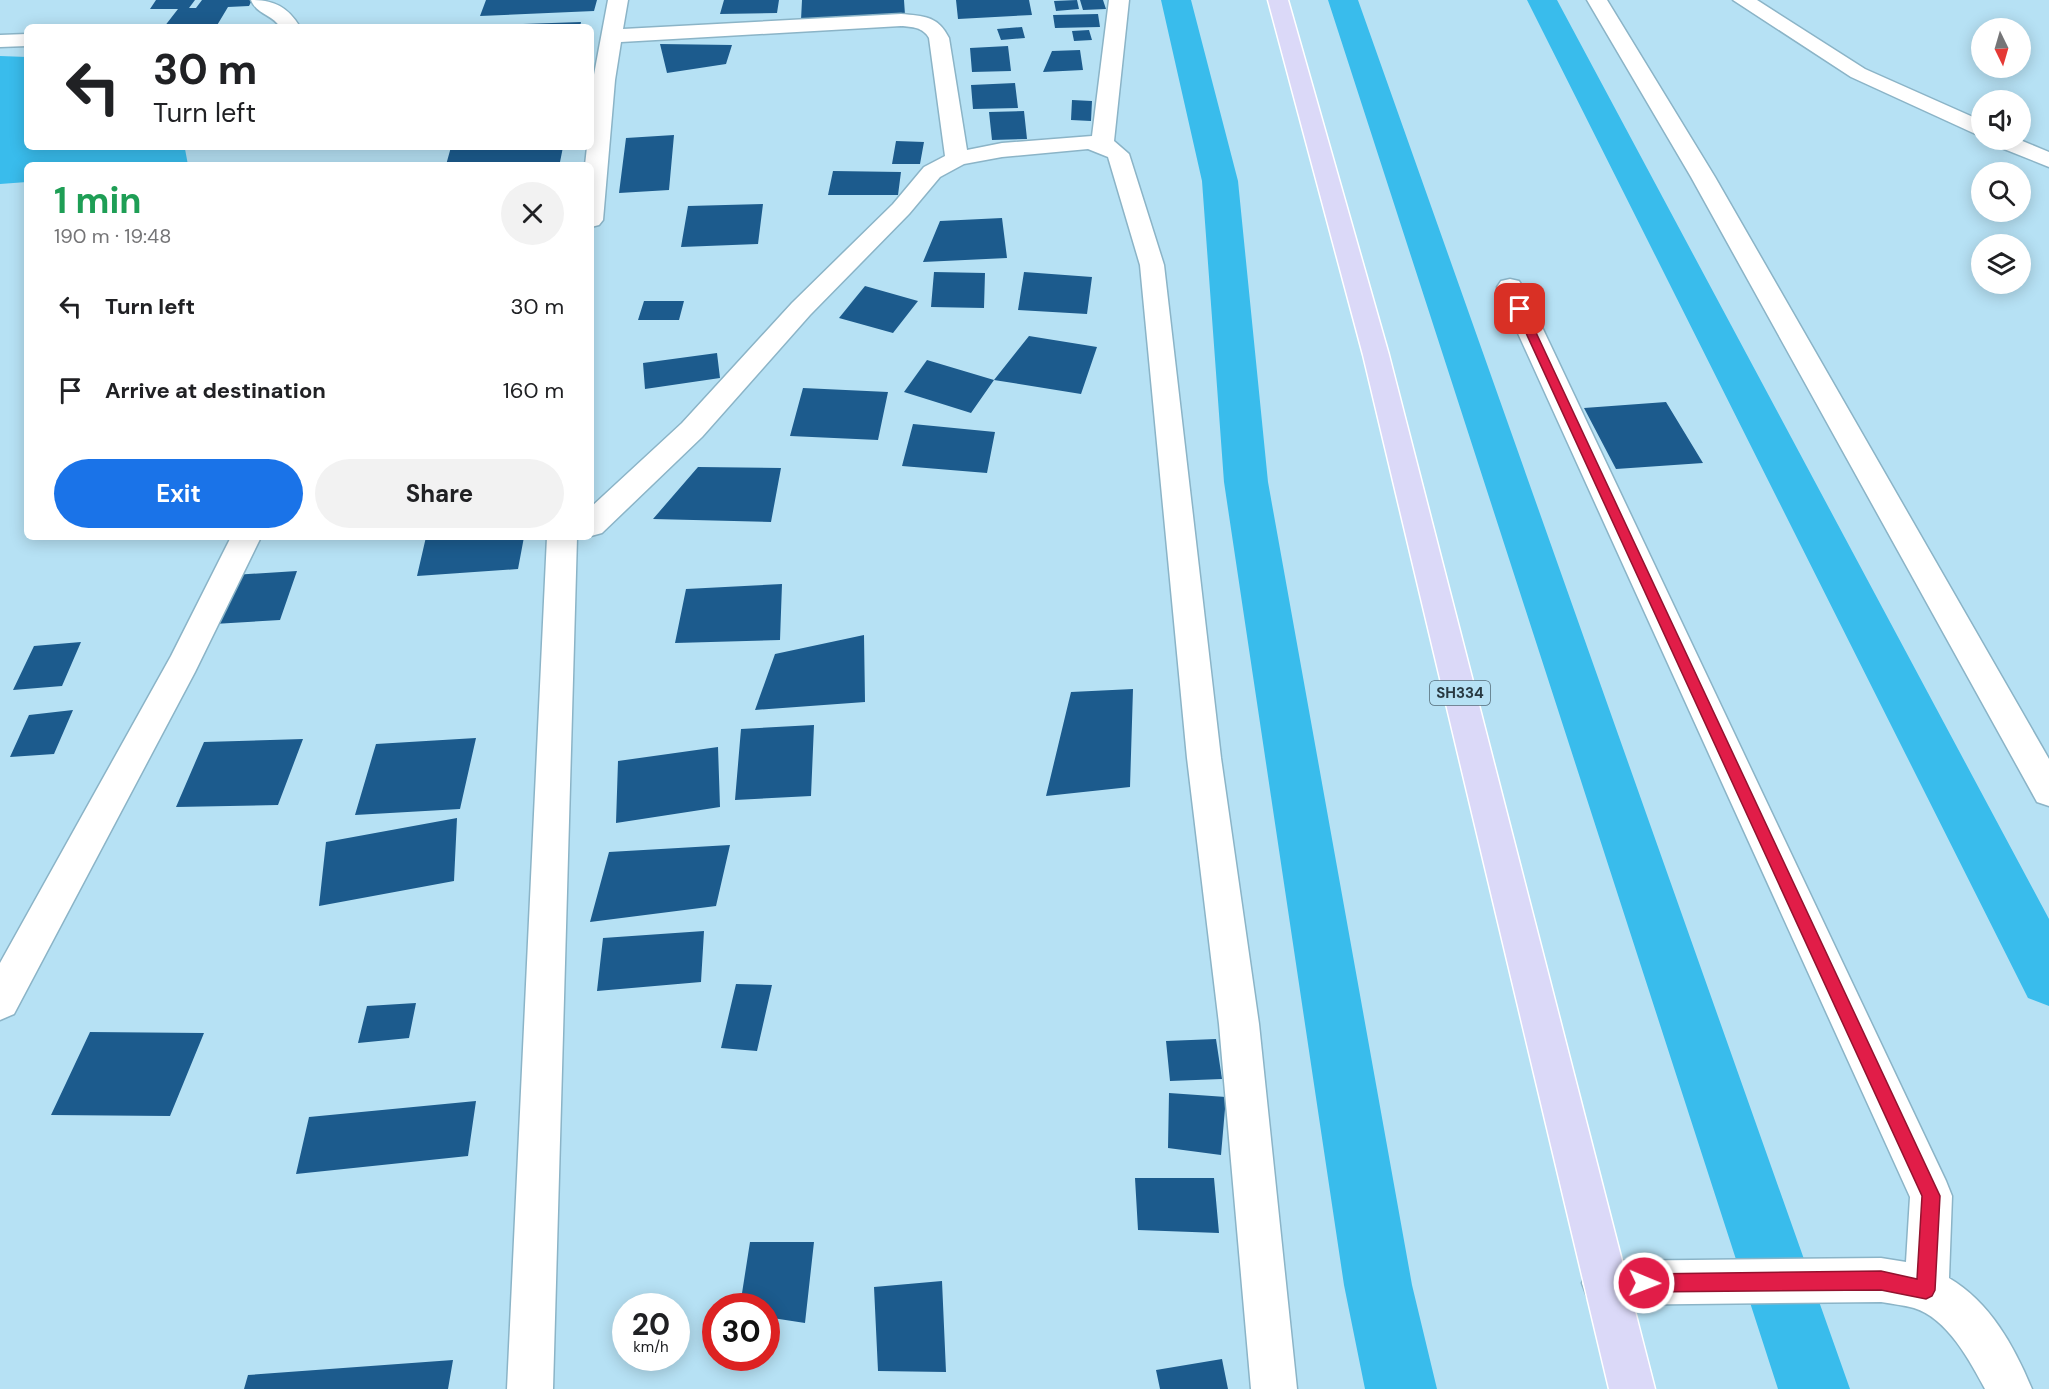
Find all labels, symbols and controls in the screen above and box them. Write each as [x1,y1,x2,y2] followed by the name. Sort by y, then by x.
[1971,18,2031,78] north arrow
[1971,18,2031,294] map controls
[153,42,257,97] text: 30 m
[54,48,132,126] icon: left
[1971,90,2031,150] button: sound
[153,95,256,130] text: Turn left
[1971,162,2031,222] button: search
[54,177,142,224] text: 1 min
[501,182,564,245] button: close
[54,223,171,249] text: 190 m · 19:48
[1971,234,2031,294] button: layers
[1494,283,1545,334] pin
[54,290,87,323] icon: left
[105,292,195,321] text: Turn left
[510,292,564,321] text: 30 m
[1503,292,1536,325] icon: arrive
[54,374,87,407] icon: arrive
[105,376,326,405] text: Arrive at destination
[503,376,564,405] text: 160 m
[54,459,303,528] button: Exit
[315,459,564,528] button: Share
[1430,681,1490,705] road number: SH334
[1612,1251,1676,1315] position arrow
[702,1293,780,1371] speed limit sign: 30
[632,1305,670,1344] text: 20
[633,1337,669,1357] text: km/h

